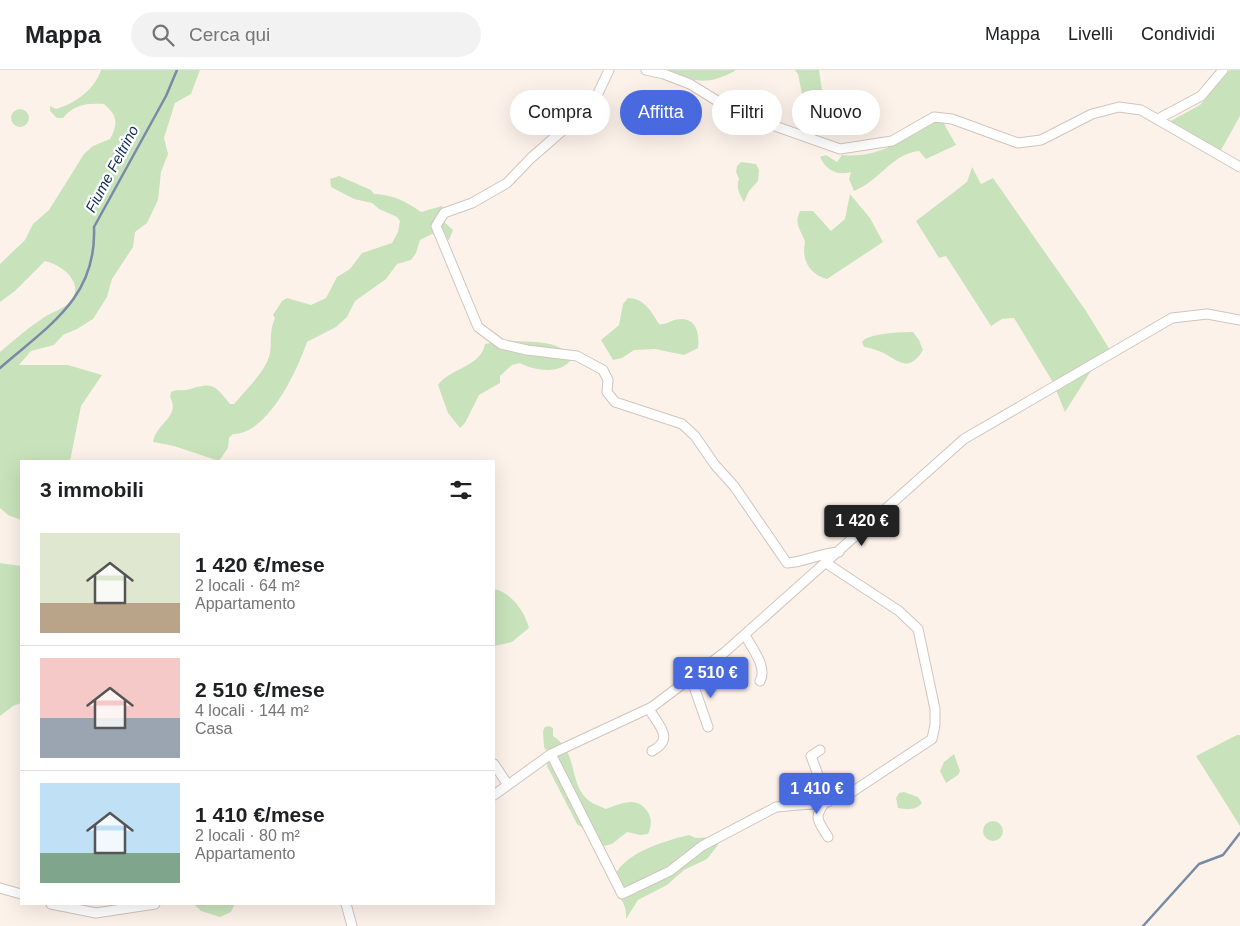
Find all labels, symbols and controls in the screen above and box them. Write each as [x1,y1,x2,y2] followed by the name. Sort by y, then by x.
[131,12,481,57] search box
[25,21,101,48] text: Mappa
[149,21,177,49] icon: search
[189,24,270,45] text: Cerca qui
[985,24,1040,44] text: Mappa
[1068,24,1113,44] text: Livelli
[1141,24,1215,44] text: Condividi
[510,90,610,135] chip: Compra
[620,90,702,135] chip: Affitta
[712,90,782,135] chip: Filtri
[792,90,880,135] chip: Nuovo
[82,122,142,215] water label: Fiume Feltrino
[447,476,475,504] icon: filters
[40,478,144,501] text: 3 immobili
[816,504,908,547] pin: 1 420 €
[835,512,889,529] text: 1 420 €
[80,553,140,613] icon: home
[195,553,325,576] text: 1 420 €/mese
[195,577,300,594] text: 2 locali · 64 m²
[195,595,296,612] text: Appartamento
[665,656,757,699] pin: 2 510 €
[684,664,738,681] text: 2 510 €
[80,678,140,738] icon: home
[195,678,325,701] text: 2 510 €/mese
[195,702,309,719] text: 4 locali · 144 m²
[195,720,232,737] text: Casa
[771,772,863,815] pin: 1 410 €
[790,780,844,797] text: 1 410 €
[80,803,140,863] icon: home
[195,803,325,826] text: 1 410 €/mese
[195,827,300,844] text: 2 locali · 80 m²
[195,845,296,862] text: Appartamento

